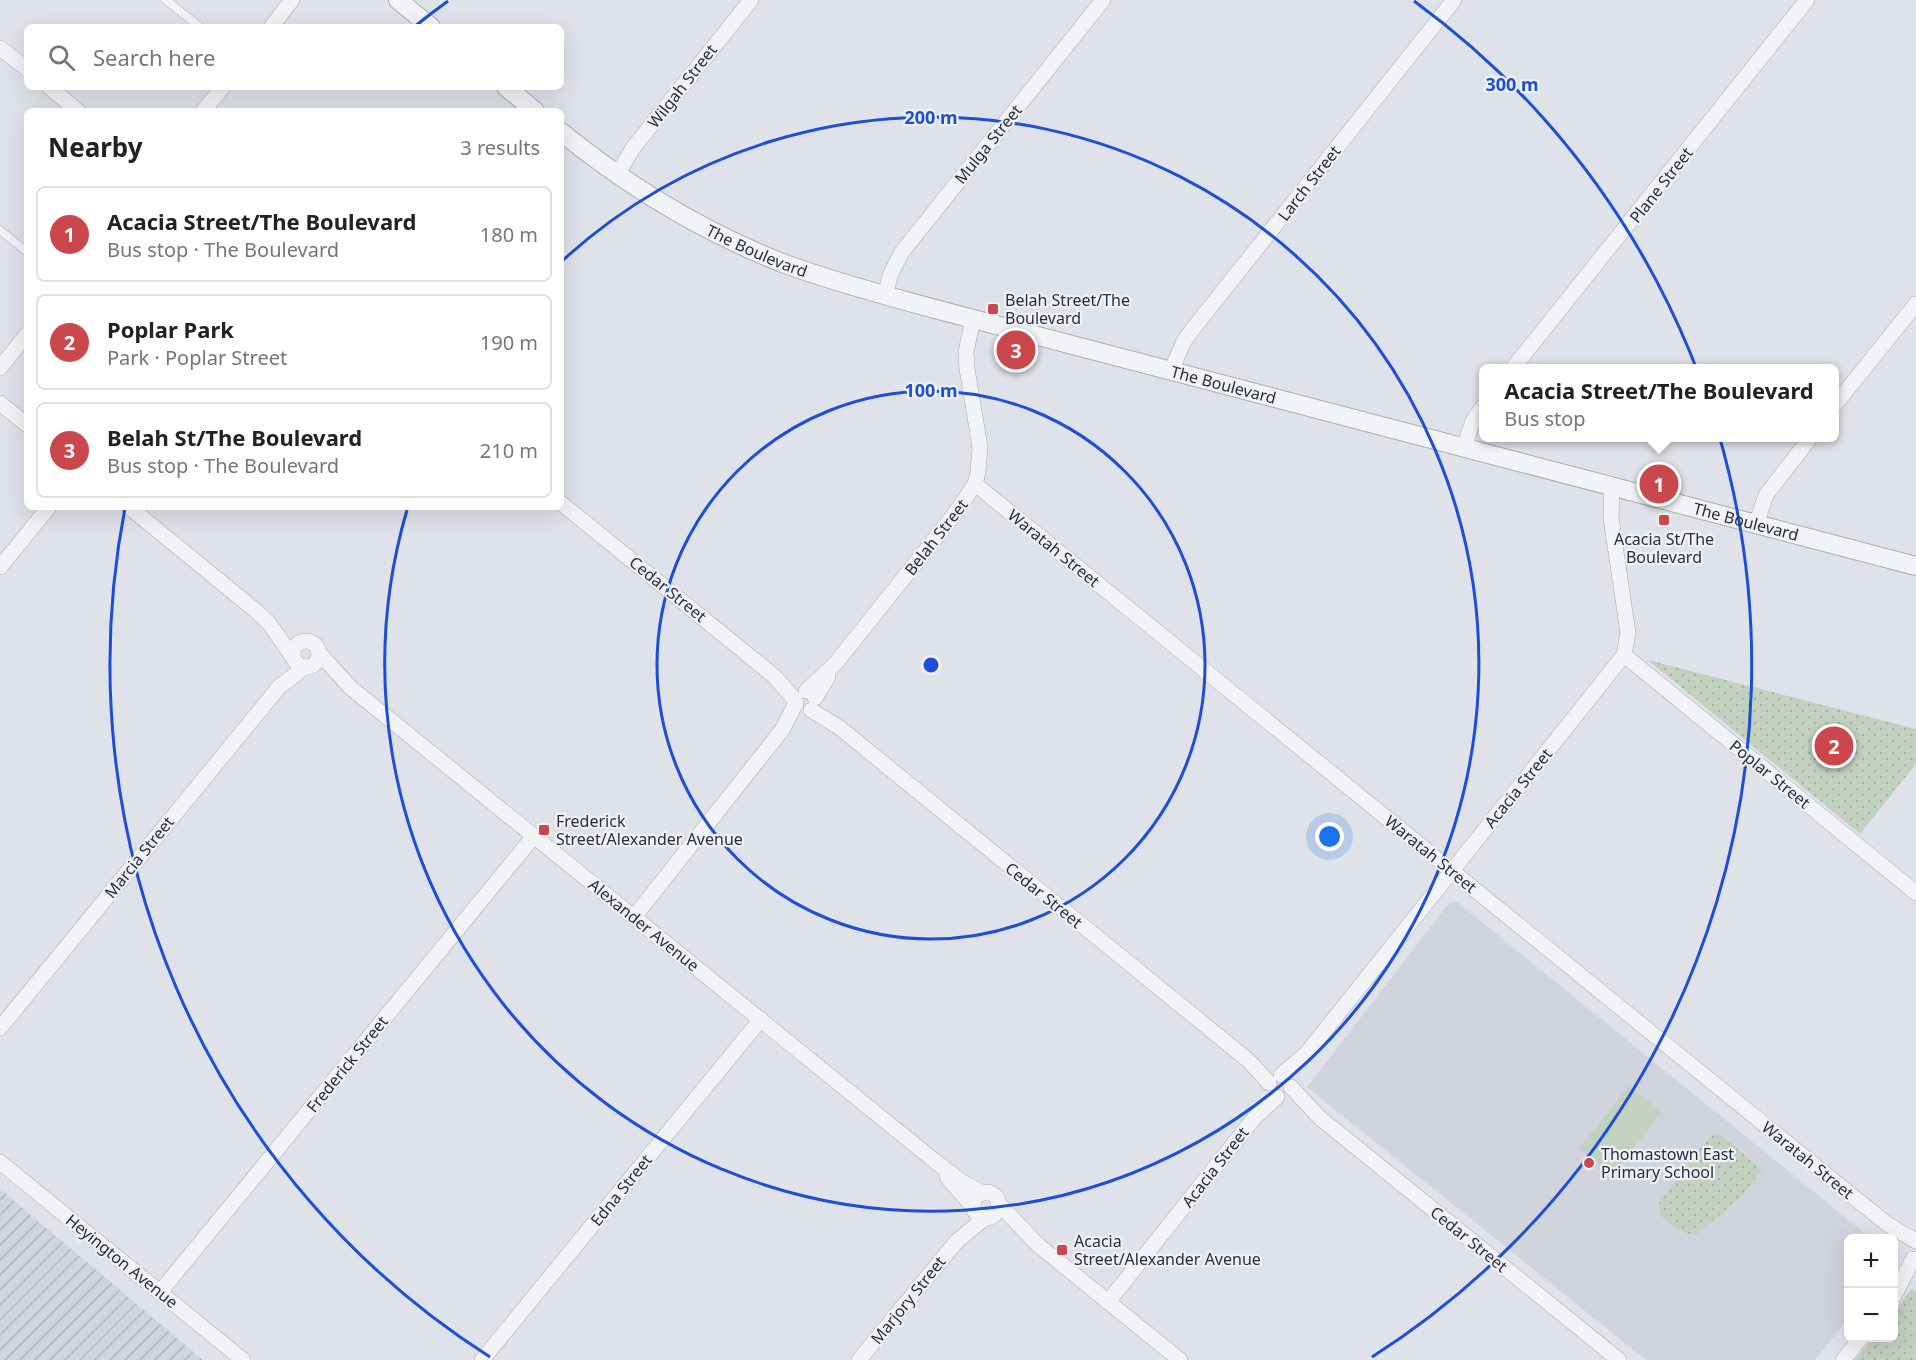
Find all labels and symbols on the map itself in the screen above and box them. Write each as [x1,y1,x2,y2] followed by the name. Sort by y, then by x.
[642,39,722,132] street label: Wilgah Street
[1485,72,1539,96] text: 300 m
[949,100,1027,188] street label: Mulga Street
[904,105,958,129] text: 200 m
[1273,141,1346,225] street label: Larch Street
[1624,142,1698,227] street label: Plane Street
[703,219,810,282] street label: The Boulevard
[1005,289,1130,329] place label: Belah Street/The Boulevard
[986,302,1000,316] marker: Belah Street/The Boulevard
[996,328,1036,372] pin: 3
[1169,360,1279,409] street label: The Boulevard
[904,378,958,402] text: 100 m
[1640,462,1678,506] pin: 1
[899,494,973,580] street label: Belah Street
[1691,497,1801,546] street label: The Boulevard
[1003,504,1105,592] street label: Waratah Street
[1657,513,1671,527] marker: Acacia St/The Boulevard
[1614,528,1714,568] place label: Acacia St/The Boulevard
[625,551,711,627] street label: Cedar Street
[921,655,941,675] centre of rings
[1814,724,1854,768] pin: 2
[1725,735,1815,813] street label: Poplar Street
[1479,743,1557,832] street label: Acacia Street
[556,810,743,850] place label: Frederick Street/Alexander Avenue
[1380,810,1482,898] street label: Waratah Street
[99,811,179,903] street label: Marcia Street
[1315,822,1344,851] your location
[537,823,551,837] marker: Frederick Street/Alexander Avenue
[1001,857,1087,933] street label: Cedar Street
[584,874,704,976] street label: Alexander Avenue
[301,1011,393,1117] street label: Frederick Street
[1757,1116,1859,1204] street label: Waratah Street
[1177,1122,1254,1212] street label: Acacia Street
[1601,1143,1734,1183] place label: Thomastown East Primary School
[585,1149,657,1231] street label: Edna Street
[1582,1156,1596,1170] marker: Thomastown East Primary School
[1426,1201,1512,1277] street label: Cedar Street
[61,1209,183,1313] street label: Heyington Avenue
[1074,1230,1261,1270] place label: Acacia Street/Alexander Avenue
[1055,1243,1069,1257] marker: Acacia Street/Alexander Avenue
[866,1251,951,1349] street label: Marjory Street

